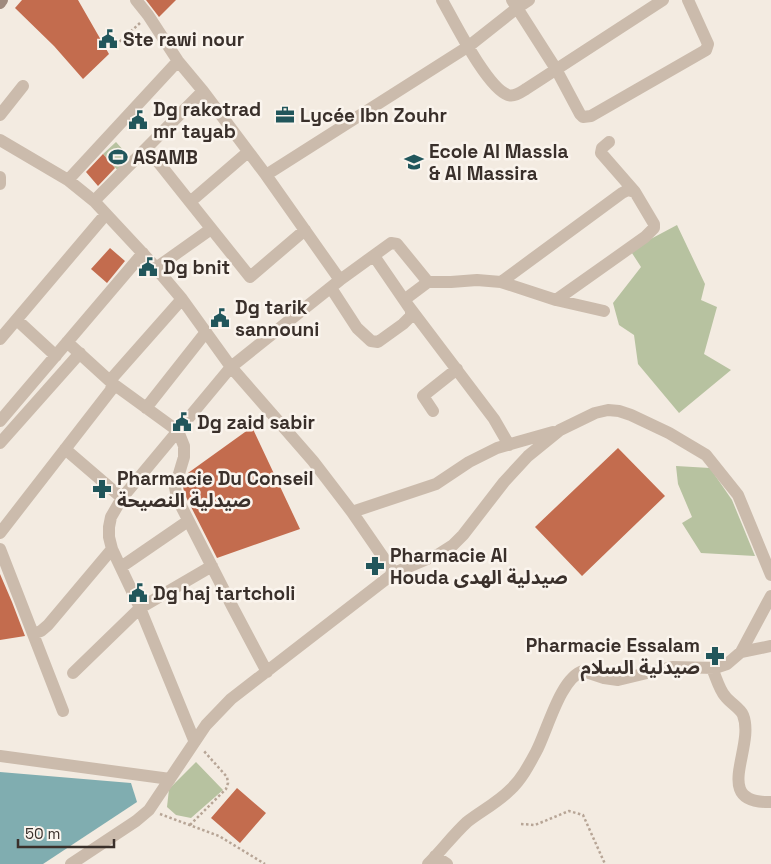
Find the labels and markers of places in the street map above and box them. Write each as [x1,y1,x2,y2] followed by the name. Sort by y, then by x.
[123,27,244,52] place label: Ste rawi nour
[97,28,119,50] public building icon: Ste rawi nour
[153,97,261,144] place label: Dg rakotrad mr tayab
[300,103,447,128] place label: Lycée Ibn Zouhr
[274,104,296,126] office icon: Lycée Ibn Zouhr
[127,109,149,131] public building icon: Dg rakotrad mr tayab
[429,139,568,186] place label: Ecole Al Massla & Al Massira
[133,145,198,170] place label: ASAMB
[107,146,129,168] sports icon: ASAMB
[403,151,425,173] school or university icon: Ecole Al Massla & Al Massira
[163,255,230,280] place label: Dg bnit
[137,256,159,278] public building icon: Dg bnit
[235,295,319,342] place label: Dg tarik sannouni
[209,307,231,329] public building icon: Dg tarik sannouni
[197,410,315,435] place label: Dg zaid sabir
[171,411,193,433] public building icon: Dg zaid sabir
[117,466,313,513] place label: Pharmacie Du Conseil صيدلية النصيحة
[91,478,113,500] pharmacy icon: Pharmacie Du Conseil صيدلية النصيحة
[390,543,568,590] place label: Pharmacie Al Houda صيدلية الهدى
[364,555,386,577] pharmacy icon: Pharmacie Al Houda صيدلية الهدى
[153,581,295,606] place label: Dg haj tartcholi
[127,582,149,604] public building icon: Dg haj tartcholi
[526,633,700,682] place label: Pharmacie Essalam صيدلية السلام
[704,645,726,667] pharmacy icon: Pharmacie Essalam صيدلية السلام

